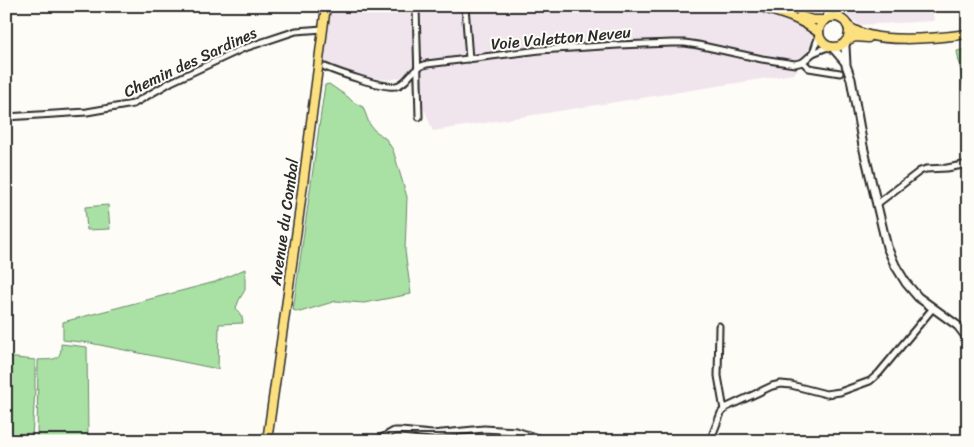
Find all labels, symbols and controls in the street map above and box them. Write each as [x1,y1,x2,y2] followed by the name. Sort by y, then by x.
[490,17,633,59] street label: Voie Valetton Neveu
[119,18,262,106] street label: Chemin des Sardines
[261,156,307,288] street label: Avenue du Combal

